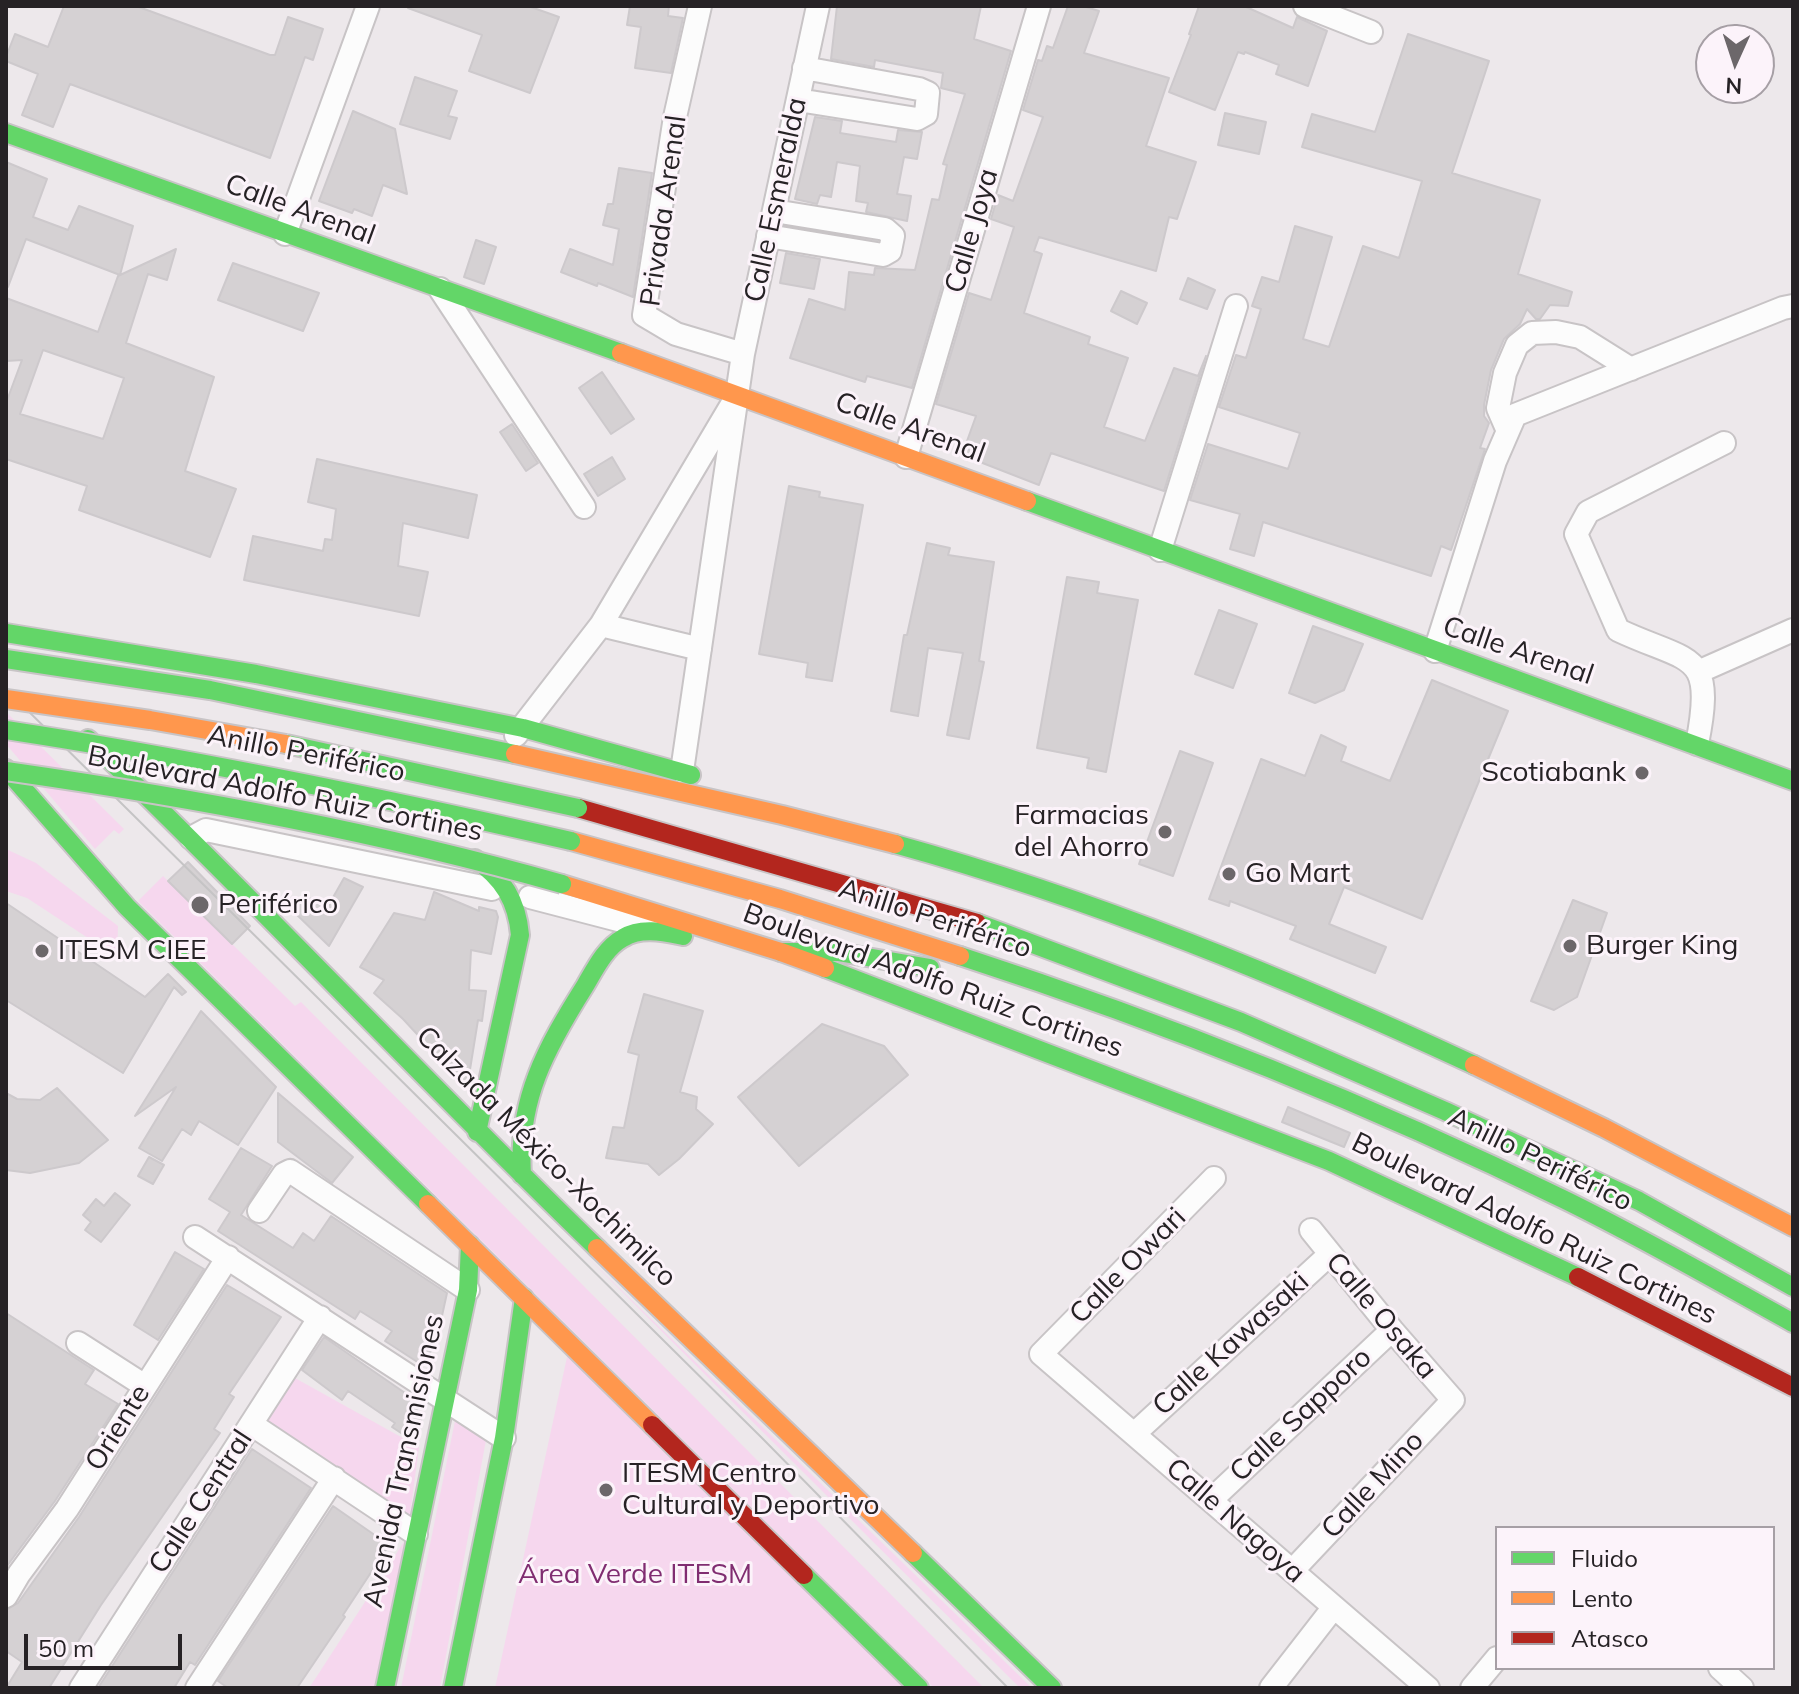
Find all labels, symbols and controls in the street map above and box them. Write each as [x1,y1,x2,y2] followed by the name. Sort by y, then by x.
[1695,24,1775,104] north arrow
[1725,72,1743,100] text: N
[738,95,814,305] street label: Calle Esmeralda
[634,113,694,309] street label: Privada Arenal
[938,165,1006,297] street label: Calle Joya
[220,167,380,253] street label: Calle Arenal
[830,385,990,471] street label: Calle Arenal
[1438,610,1598,692] street label: Calle Arenal
[204,718,408,790] street label: Anillo Periférico
[85,739,485,849] street label: Boulevard Adolfo Ruiz Cortines
[1481,756,1626,790] place label: Scotiabank
[1633,764,1651,782] marker: Scotiabank
[1014,799,1149,865] place label: Farmacias del Ahorro
[1156,823,1174,841] marker: Farmacias del Ahorro
[1245,857,1350,891] place label: Go Mart
[1220,865,1238,883] marker: Go Mart
[834,872,1036,966] street label: Anillo Periférico
[218,888,338,922] place label: Periférico
[189,894,211,916] marker: Periférico
[739,897,1127,1065] street label: Boulevard Adolfo Ruiz Cortines
[1586,929,1738,963] place label: Burger King
[58,934,206,968] place label: ITESM CIEE
[1561,937,1579,955] marker: Burger King
[33,942,51,960] marker: ITESM CIEE
[409,1020,683,1294] street label: Calzada México-Xochimilco
[1442,1101,1638,1219] street label: Anillo Periférico
[1346,1126,1722,1332] street label: Boulevard Adolfo Ruiz Cortines
[1063,1201,1193,1331] street label: Calle Owari
[1318,1246,1444,1386] street label: Calle Osaka
[1146,1265,1316,1423] street label: Calle Kawasaki
[356,1311,452,1611] street label: Avenida Transmisiones
[1223,1341,1379,1489] street label: Calle Sapporo
[79,1379,157,1477] street label: Oriente
[142,1424,260,1580] street label: Calle Central
[1315,1424,1431,1546] street label: Calle Mino
[1159,1452,1311,1590] street label: Calle Nagoya
[622,1457,880,1523] place label: ITESM Centro Cultural y Deportivo
[597,1481,615,1499] marker: ITESM Centro Cultural y Deportivo
[1495,1526,1775,1670] legend
[1571,1543,1638,1573] text: Fluido
[518,1558,752,1592] park label: Área Verde ITESM
[1571,1583,1633,1613] text: Lento
[28,1618,186,1668] scale bar
[1571,1623,1648,1653] text: Atasco
[38,1633,94,1663] text: 50 m

